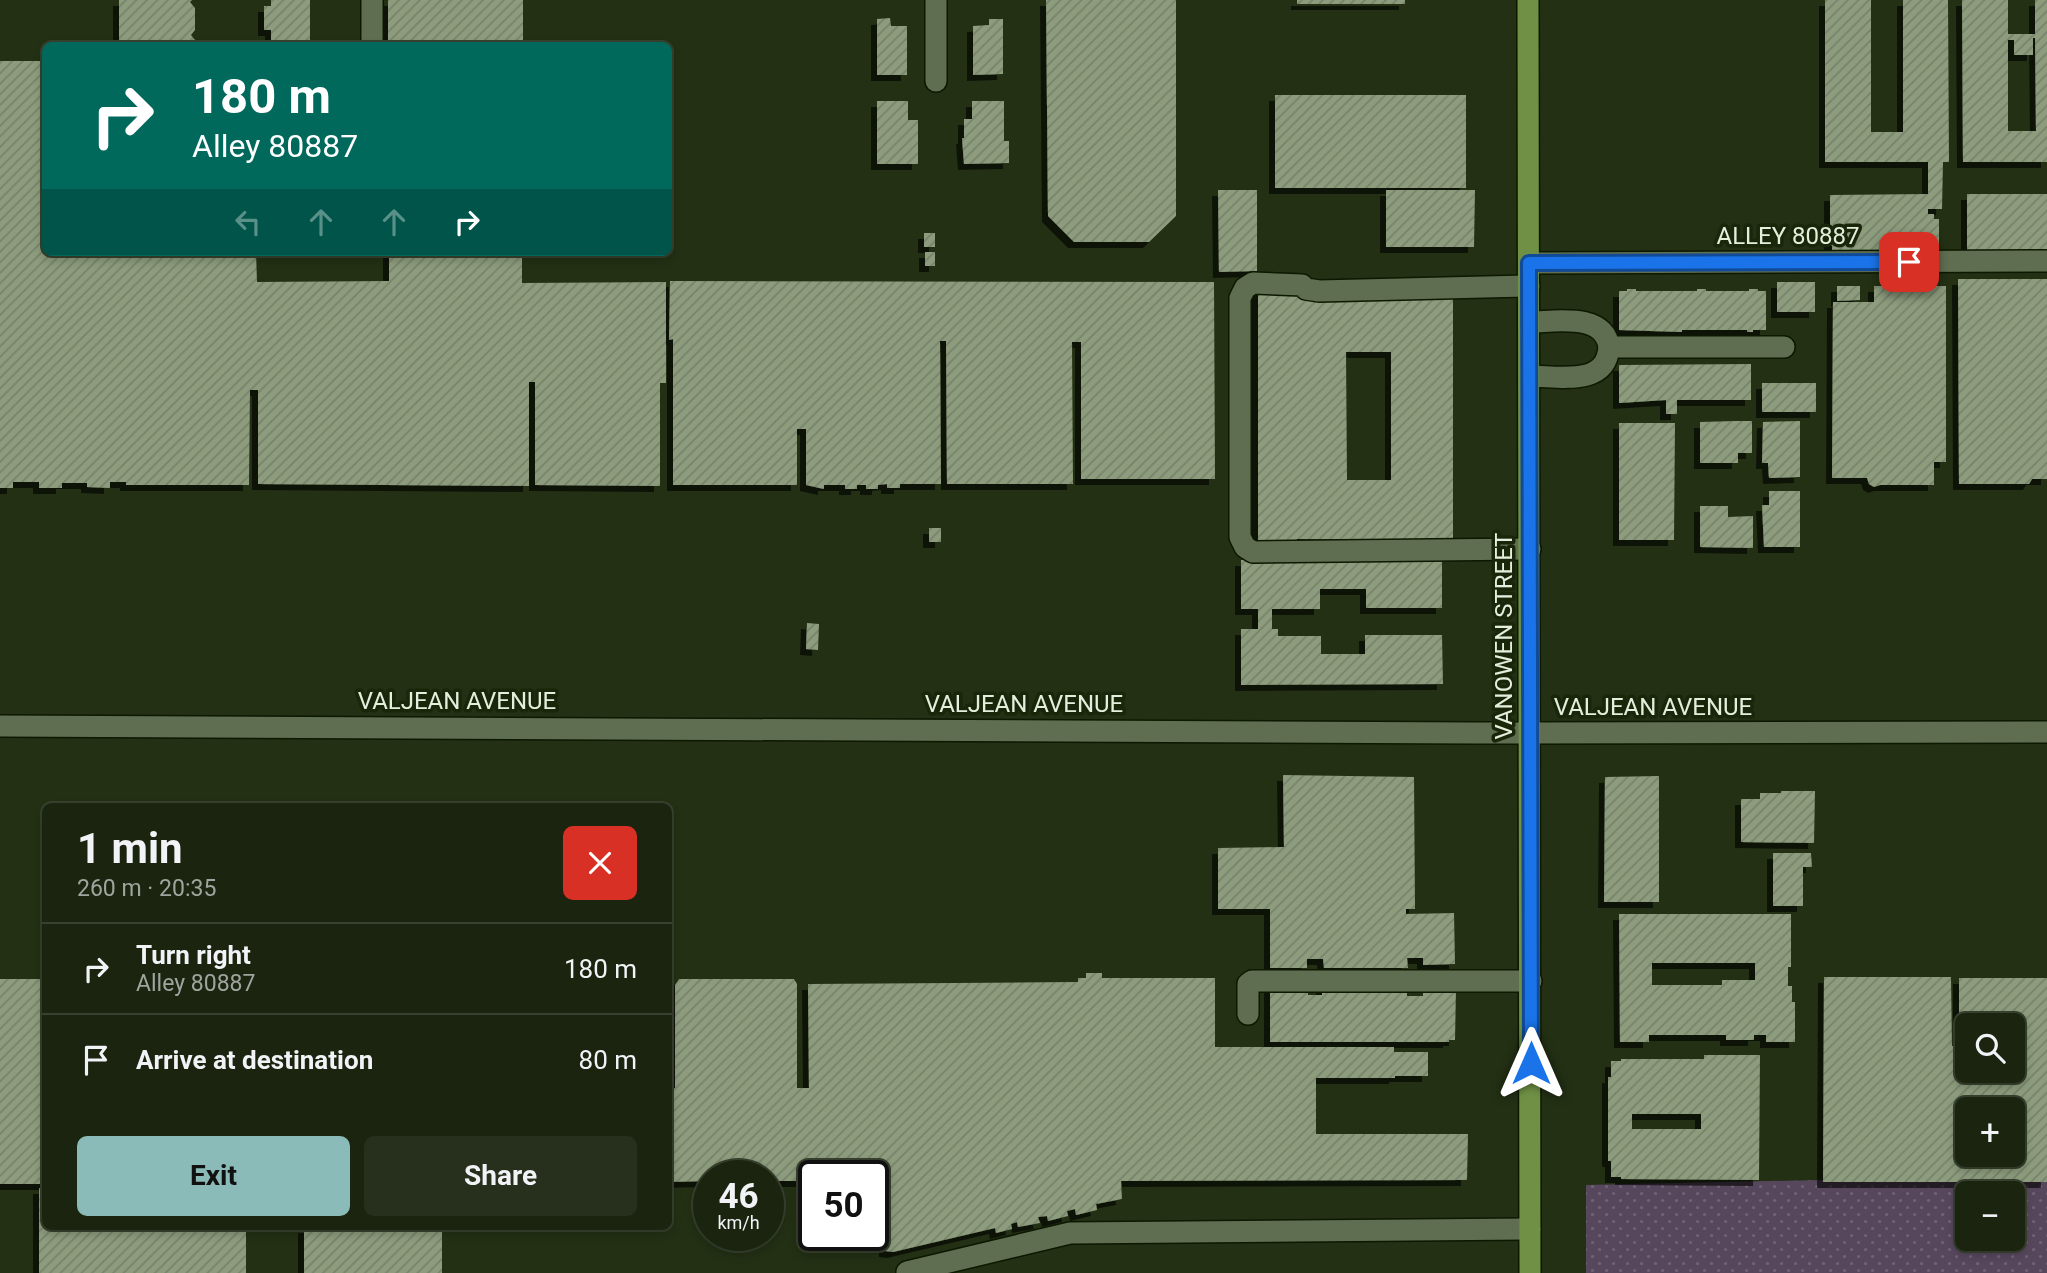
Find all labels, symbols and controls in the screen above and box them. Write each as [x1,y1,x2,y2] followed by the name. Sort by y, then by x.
[192,68,331,125] text: 180 m
[77,70,168,161] icon: right
[192,127,358,165] text: Alley 80887
[229,203,267,241] icon: left
[302,203,340,241] icon: ahead
[375,203,413,241] icon: ahead
[448,203,486,241] icon: right
[1717,222,1859,250] street label: ALLEY 80887
[1879,232,1939,292] pin
[1890,243,1928,281] icon: arrive
[1490,533,1518,739] street label: VANOWEN STREET
[358,687,556,715] street label: VALJEAN AVENUE
[925,690,1123,718] street label: VALJEAN AVENUE
[1554,693,1752,721] street label: VALJEAN AVENUE
[77,824,183,873] text: 1 min
[563,826,637,900] button: close
[77,875,216,902] text: 260 m · 20:35
[136,940,251,970] text: Turn right
[77,950,115,988] icon: right
[564,954,637,984] text: 180 m
[136,970,255,997] text: Alley 80887
[1955,1013,2025,1251] map controls
[1955,1013,2025,1083] button: search
[1494,1026,1568,1100] position arrow
[77,1041,115,1079] icon: arrive
[136,1045,373,1075] text: Arrive at destination
[579,1045,637,1075] text: 80 m
[1955,1097,2025,1167] button: +
[77,1136,350,1216] button: Exit
[364,1136,637,1216] button: Share
[798,1160,889,1251] speed limit sign: 50
[718,1176,759,1217] text: 46
[1955,1181,2025,1251] button: −
[717,1212,760,1233] text: km/h

